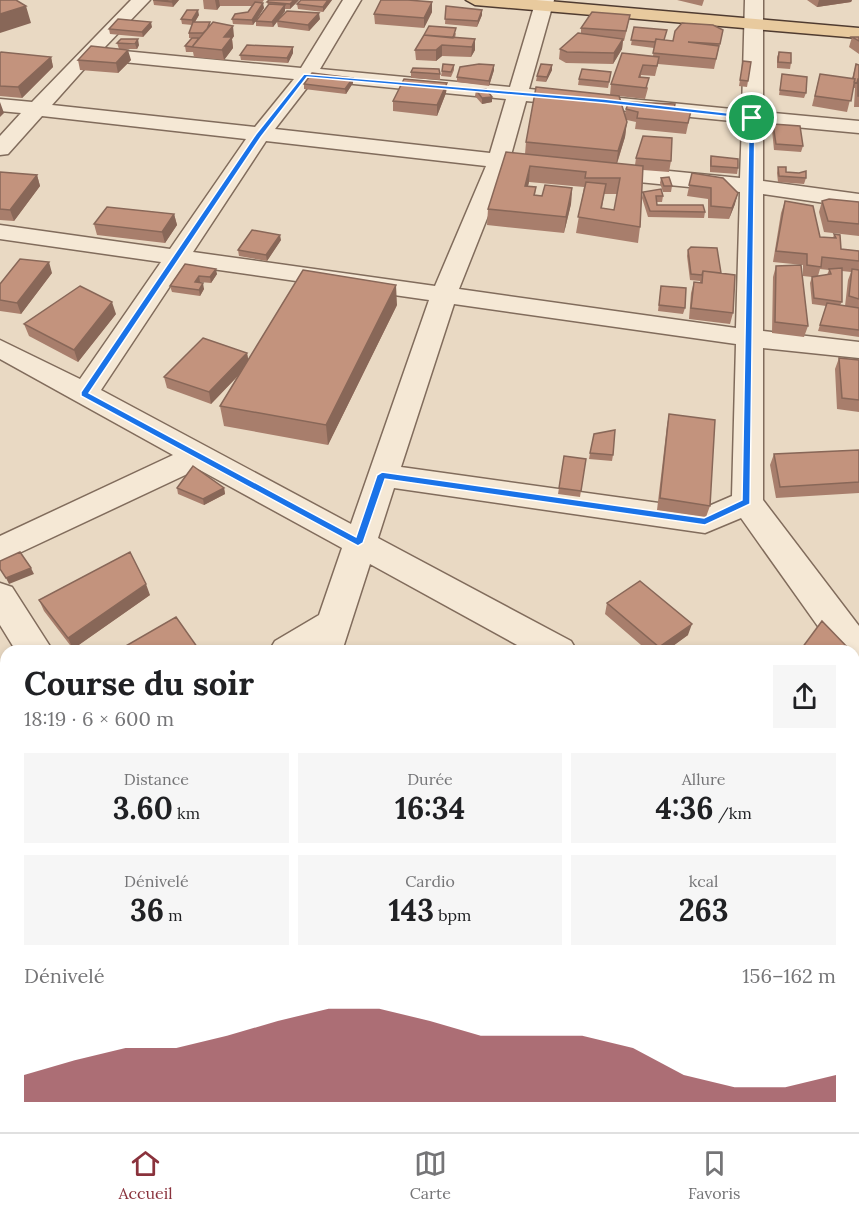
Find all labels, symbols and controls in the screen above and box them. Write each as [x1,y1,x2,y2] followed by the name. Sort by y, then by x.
[726,92,777,143] pin
[735,101,768,134] icon: arrive
[24,662,254,704] text: Course du soir
[773,665,836,728] button: share
[24,706,174,731] text: 18:19 · 6 × 600 m
[124,769,189,789] text: Distance
[407,769,453,789] text: Durée
[682,769,726,789] text: Allure
[113,789,173,827] text: 3.60
[395,789,465,827] text: 16:34
[656,789,714,827] text: 4:36
[173,803,200,823] text: km
[714,803,752,823] text: /km
[124,871,189,891] text: Dénivelé
[405,871,455,891] text: Cardio
[689,871,718,891] text: kcal
[130,891,164,929] text: 36
[389,891,434,929] text: 143
[679,891,729,929] text: 263
[164,905,183,925] text: m
[434,905,471,925] text: bpm
[24,963,105,988] text: Dénivelé
[742,963,836,988] text: 156–162 m
[119,1147,173,1203] tab: Accueil
[410,1147,451,1203] tab: Carte
[688,1147,740,1203] tab: Favoris

